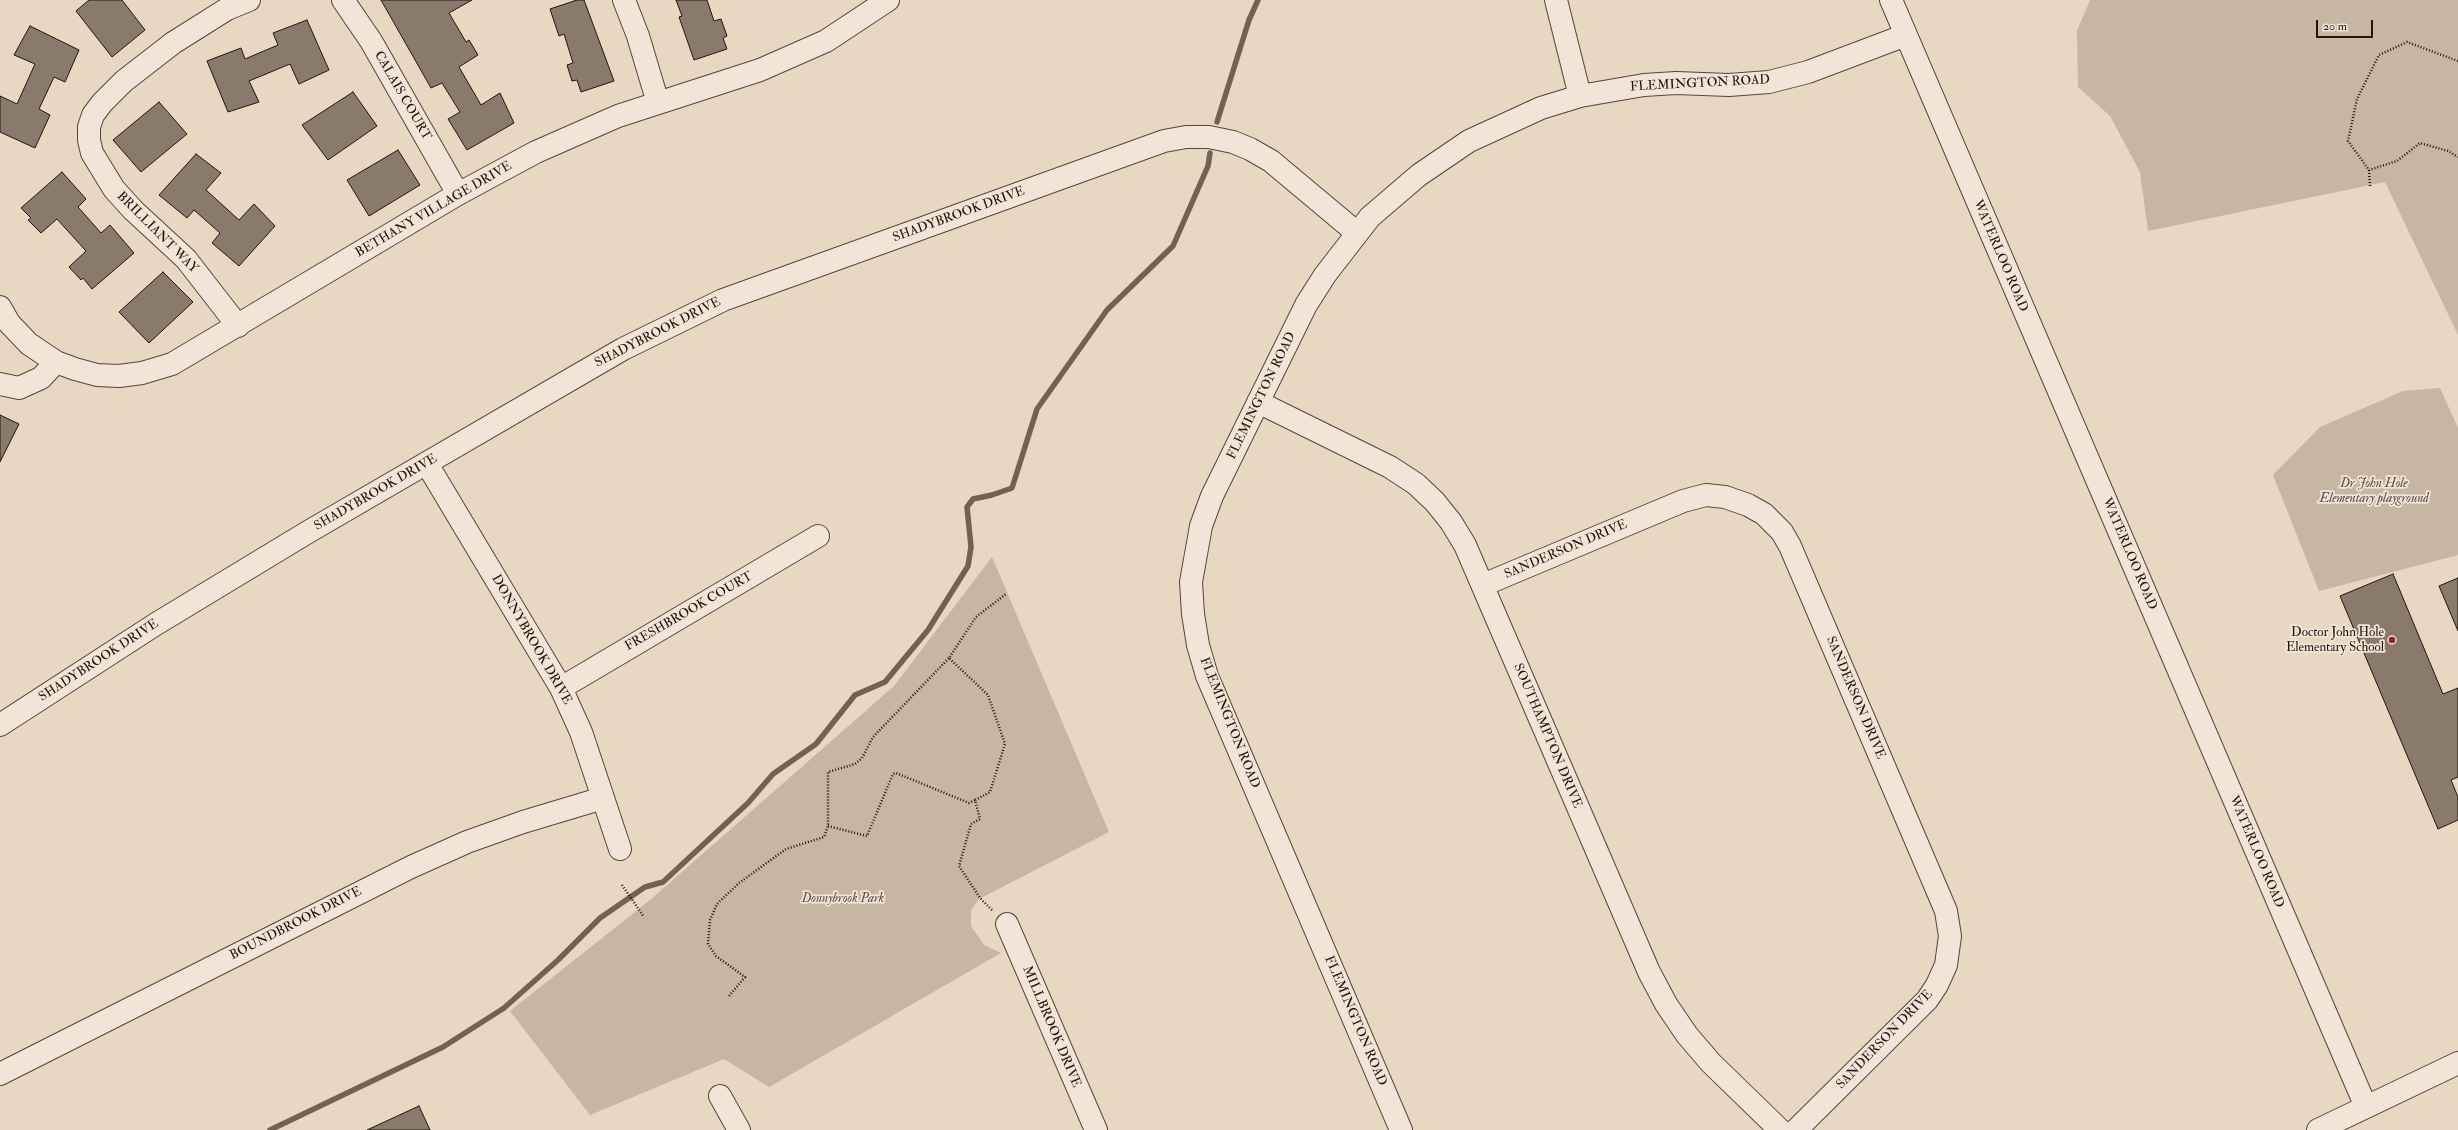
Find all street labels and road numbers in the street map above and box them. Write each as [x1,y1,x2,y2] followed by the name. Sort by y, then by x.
[370,49,434,143] street label: CALAIS COURT
[1630,73,1770,95] street label: FLEMINGTON ROAD
[353,159,515,261] street label: BETHANY VILLAGE DRIVE
[891,184,1027,246] street label: SHADYBROOK DRIVE
[113,189,201,277] street label: BRILLIANT WAY
[1969,198,2031,314] street label: WATERLOO ROAD
[592,294,724,372] street label: SHADYBROOK DRIVE
[1224,330,1300,462] street label: FLEMINGTON ROAD
[312,451,440,535] street label: SHADYBROOK DRIVE
[2098,496,2160,612] street label: WATERLOO ROAD
[1502,517,1630,583] street label: SANDERSON DRIVE
[622,569,756,655] street label: FRESHBROOK COURT
[487,572,575,708] street label: DONNYBROOK DRIVE
[36,617,162,705] street label: SHADYBROOK DRIVE
[1822,634,1888,762] street label: SANDERSON DRIVE
[1196,655,1262,791] street label: FLEMINGTON ROAD
[1509,661,1585,811] street label: SOUTHAMPTON DRIVE
[2225,794,2287,910] street label: WATERLOO ROAD
[227,884,365,964] street label: BOUNDBROOK DRIVE
[1320,954,1390,1088] street label: FLEMINGTON ROAD
[1018,964,1084,1090] street label: MILLBROOK DRIVE
[1834,987,1936,1093] street label: SANDERSON DRIVE

